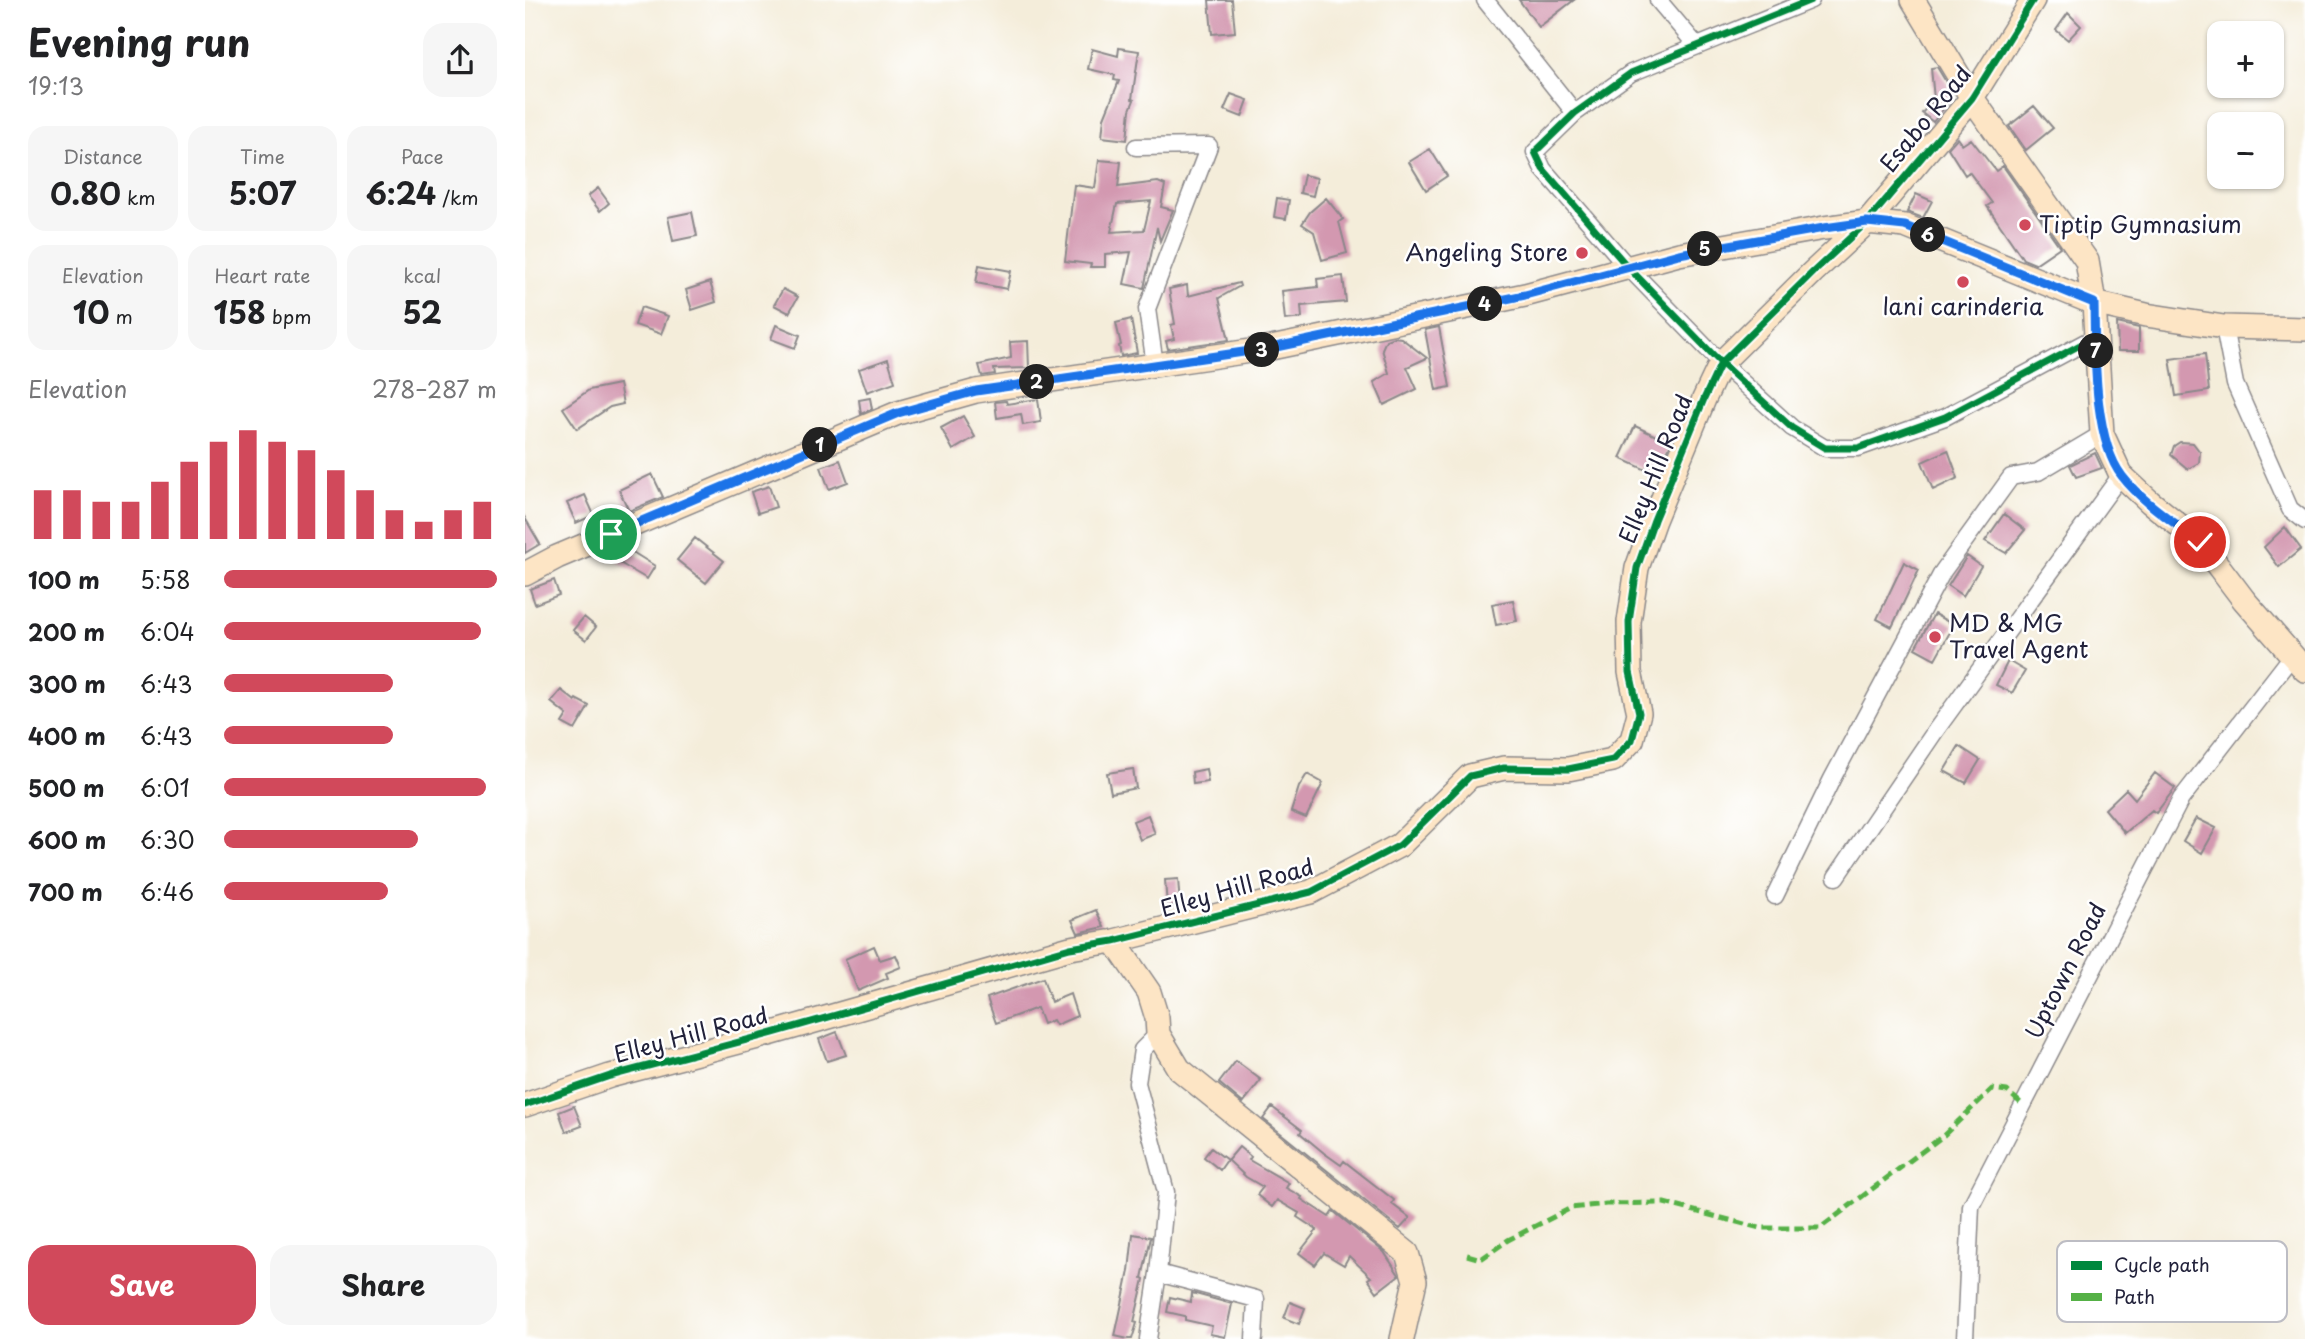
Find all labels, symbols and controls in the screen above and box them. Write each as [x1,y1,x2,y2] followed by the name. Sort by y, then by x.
[28,13,250,70] text: Evening run
[2207,21,2284,189] map controls
[2207,21,2284,98] button: +
[423,23,497,97] button: share
[1871,57,1979,179] street label: Esabo Road
[28,68,84,103] text: 19:13
[2207,112,2284,189] button: −
[63,142,143,170] text: Distance
[240,142,285,170] text: Time
[401,142,444,170] text: Pace
[50,170,121,215] text: 0.80
[229,170,296,215] text: 5:07
[366,170,436,215] text: 6:24
[121,183,156,211] text: km
[436,183,479,211] text: /km
[2039,206,2242,241] place label: Tiptip Gymnasium
[2017,217,2033,233] marker: Tiptip Gymnasium
[1911,218,1945,252] pin: 6
[1921,220,1934,248] text: 6
[1687,232,1723,266] pin: 5
[1405,234,1568,269] place label: Angeling Store
[1698,234,1711,262] text: 5
[1574,245,1590,261] marker: Angeling Store
[62,261,144,289] text: Elevation
[215,261,310,289] text: Heart rate
[403,261,441,289] text: kcal
[1955,274,1971,290] marker: lani carinderia
[1467,286,1503,322] pin: 4
[1883,288,2044,323] place label: lani carinderia
[73,289,109,334] text: 10
[214,289,266,334] text: 158
[403,289,442,334] text: 52
[1478,289,1491,317] text: 4
[109,302,133,330] text: m
[266,302,311,330] text: bpm
[1245,332,1279,368] pin: 3
[2079,334,2113,368] pin: 7
[1255,335,1268,363] text: 3
[2090,336,2101,364] text: 7
[1019,364,1055,400] pin: 2
[1030,367,1043,395] text: 2
[28,371,127,406] text: Elevation
[372,371,497,406] text: 278–287 m
[1609,388,1700,548] street label: Elley Hill Road
[803,428,837,462] pin: 1
[815,430,824,458] text: 1
[581,504,641,564] pin
[2170,512,2230,572] pin
[592,515,630,553] icon: arrive
[2181,523,2219,561] icon: check
[28,562,100,597] text: 100 m
[140,562,191,597] text: 5:58
[1949,605,2088,666] place label: MD & MG Travel Agent
[28,614,105,649] text: 200 m
[140,614,195,649] text: 6:04
[1927,629,1943,645] marker: MD & MG Travel Agent
[28,666,106,701] text: 300 m
[140,666,193,701] text: 6:43
[28,718,106,753] text: 400 m
[140,718,193,753] text: 6:43
[28,770,105,805] text: 500 m
[140,770,190,805] text: 6:01
[28,822,106,857] text: 600 m
[140,822,195,857] text: 6:30
[1156,848,1317,925] street label: Elley Hill Road
[28,874,103,909] text: 700 m
[140,874,194,909] text: 6:46
[2015,896,2114,1045] street label: Uptown Road
[610,996,772,1071] street label: Elley Hill Road
[2057,1241,2287,1322] legend
[28,1245,256,1325] button: Save
[270,1245,497,1325] button: Share
[2114,1250,2210,1278] text: Cycle path
[2114,1282,2155,1310] text: Path

